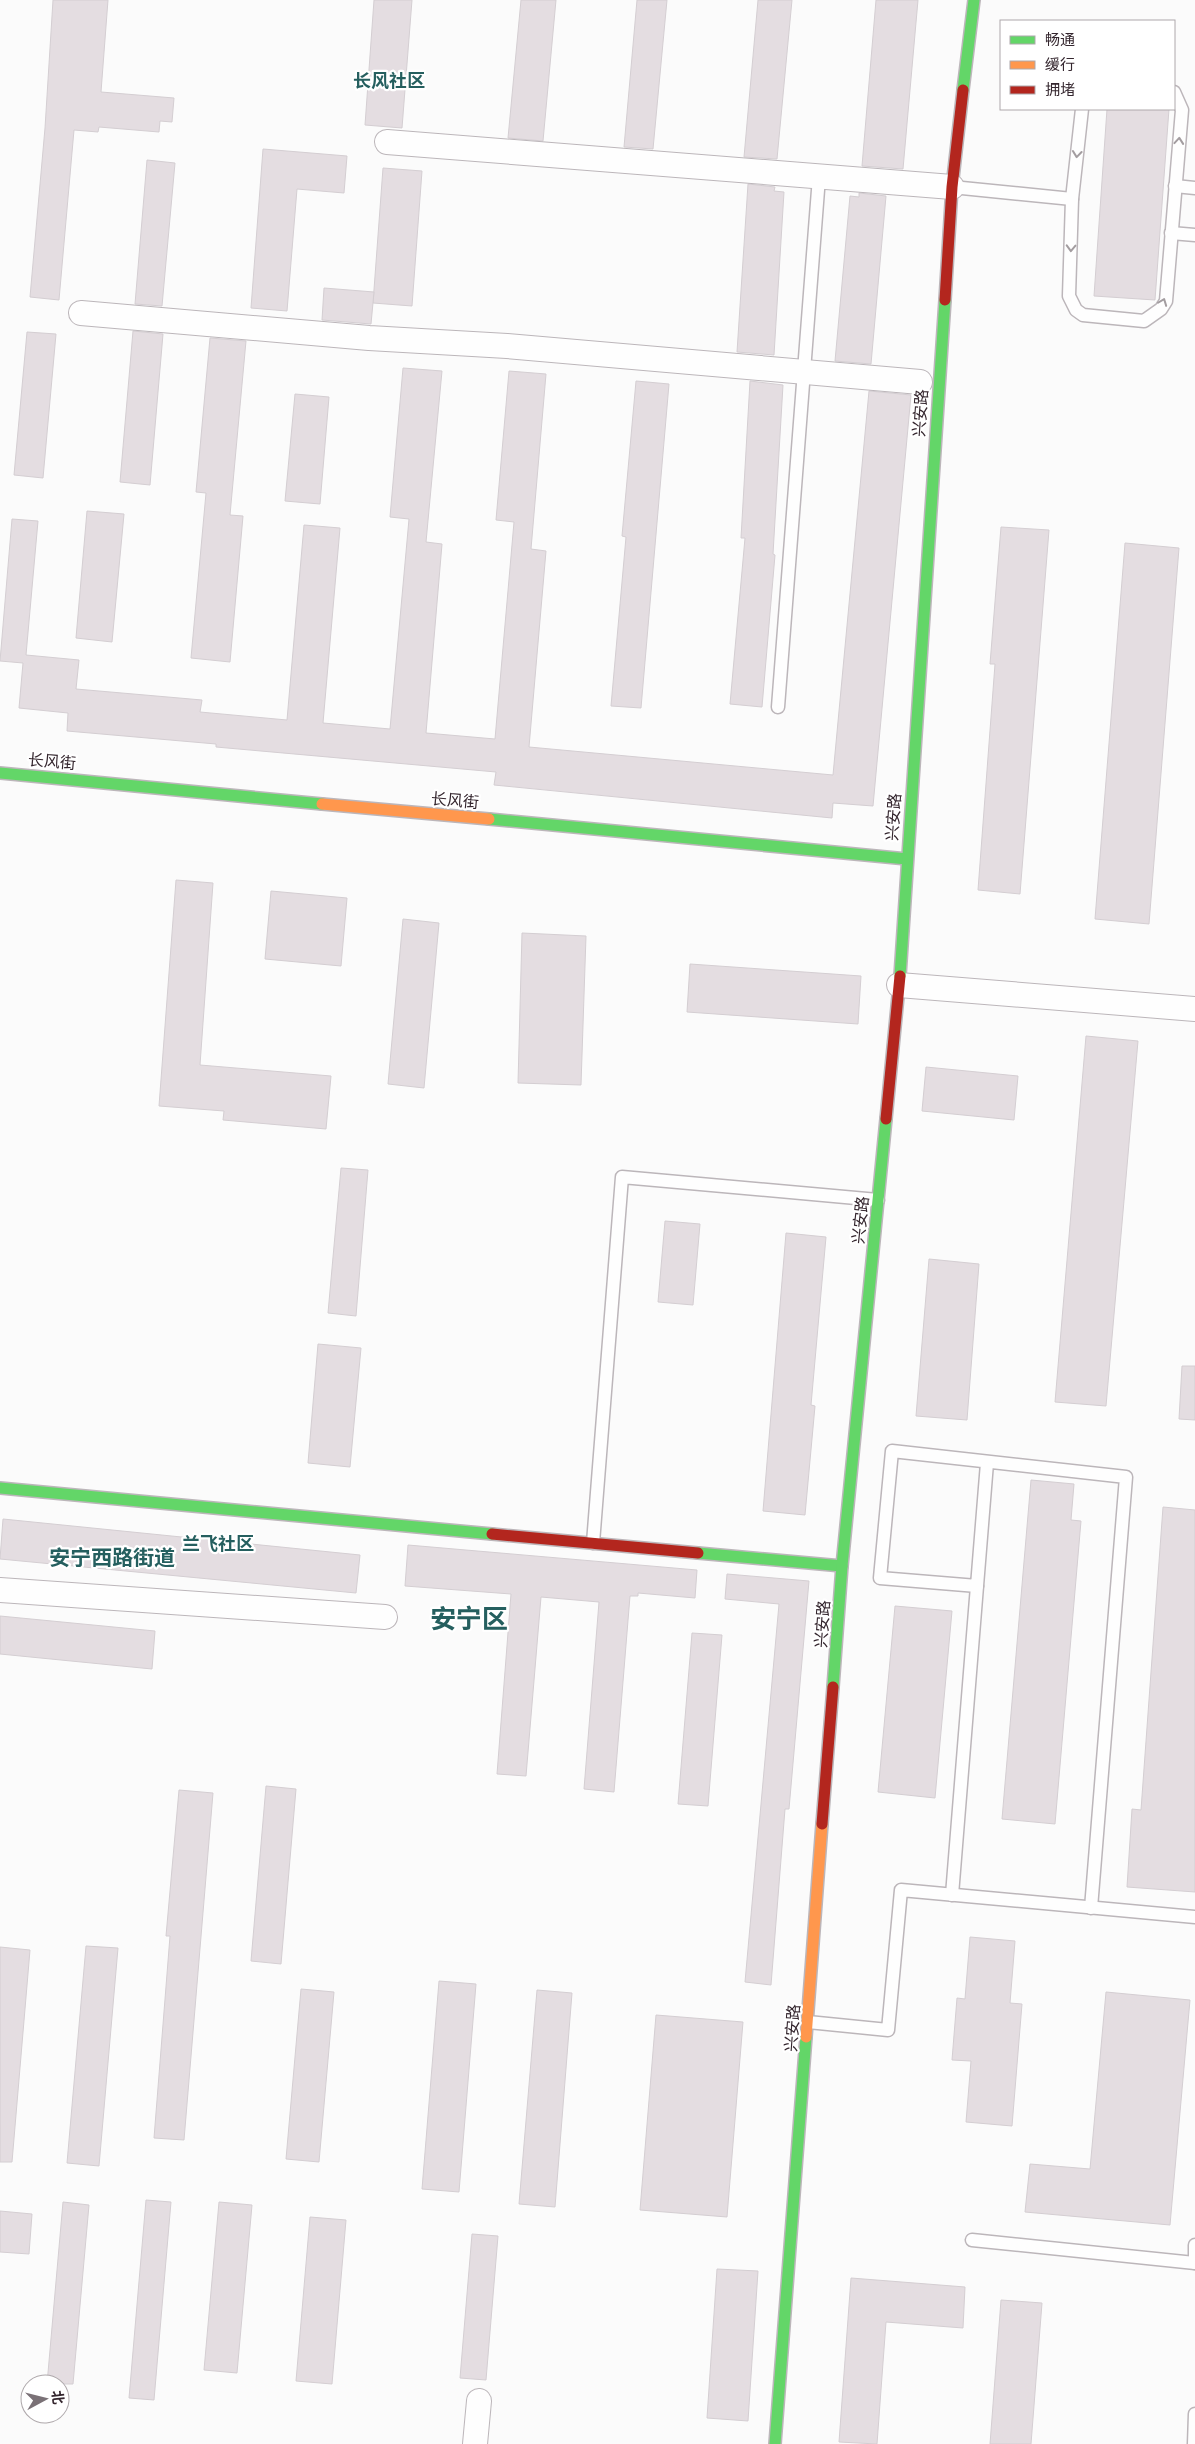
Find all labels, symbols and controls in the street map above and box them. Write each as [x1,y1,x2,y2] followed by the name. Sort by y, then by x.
[1000,20,1175,110] legend
[1045,30,1075,49] text: 畅通
[1045,55,1075,74] text: 缓行
[353,69,425,92] district label: 长风社区
[1045,80,1075,99] text: 拥堵
[1173,137,1184,145] one-way arrow
[1072,150,1083,158] one-way arrow
[1066,244,1076,252] one-way arrow
[1157,298,1167,307] one-way arrow
[908,388,933,438] street label: 兴安路
[27,749,77,774] street label: 长风街
[430,788,480,813] street label: 长风街
[881,792,906,842] street label: 兴安路
[848,1195,873,1245] street label: 兴安路
[182,1532,254,1555] district label: 兰飞社区
[49,1544,175,1571] district label: 安宁西路街道
[810,1599,835,1649] street label: 兴安路
[430,1602,508,1636] district label: 安宁区
[780,2003,805,2053] street label: 兴安路
[20,2374,70,2424] north arrow
[48,2389,68,2405] text: 北

